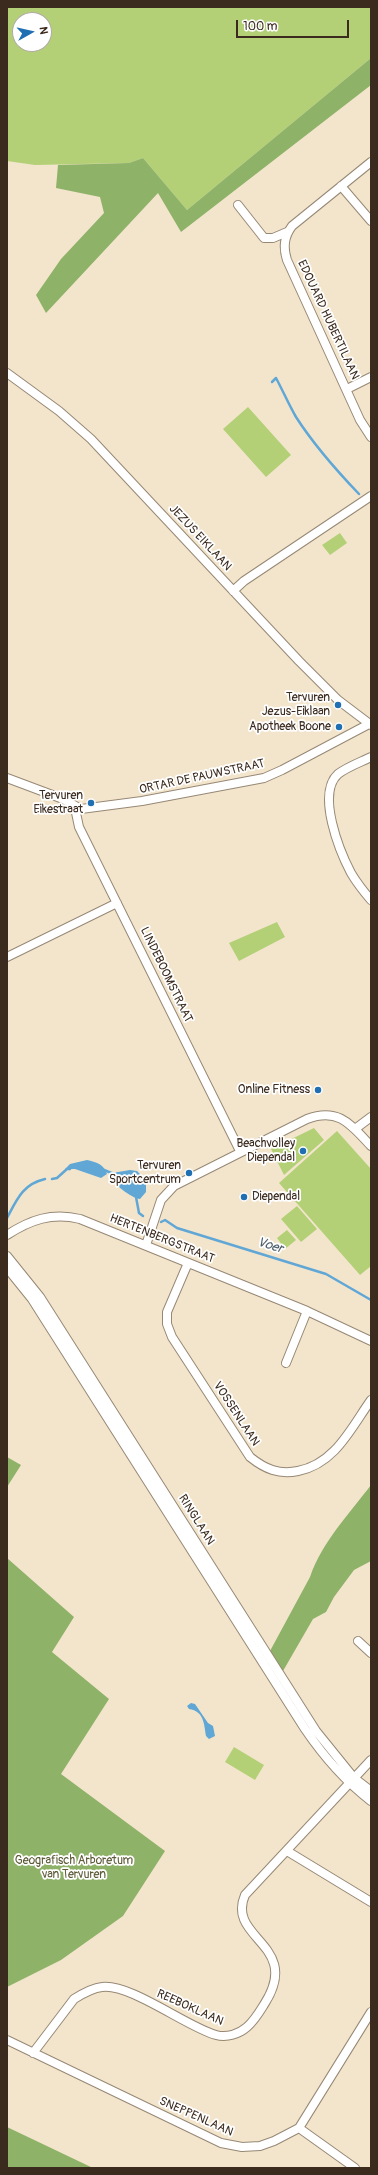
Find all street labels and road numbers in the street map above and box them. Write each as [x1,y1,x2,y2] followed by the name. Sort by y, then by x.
[294,258,362,382] street label: EDOUARD HUBERTILAAN
[166,502,234,574] street label: JEZUS EIKLAAN
[138,757,266,797] street label: ORTAR DE PAUWSTRAAT
[137,925,195,1025] street label: LINDEBOOMSTRAAT
[107,1211,217,1267] street label: HERTENBERGSTRAAT
[210,1379,262,1449] street label: VOSSENLAAN
[175,1492,217,1548] street label: RINGLAAN
[154,1987,226,2029] street label: REEBOKLAAN
[157,2094,235,2140] street label: SNEPPENLAAN

